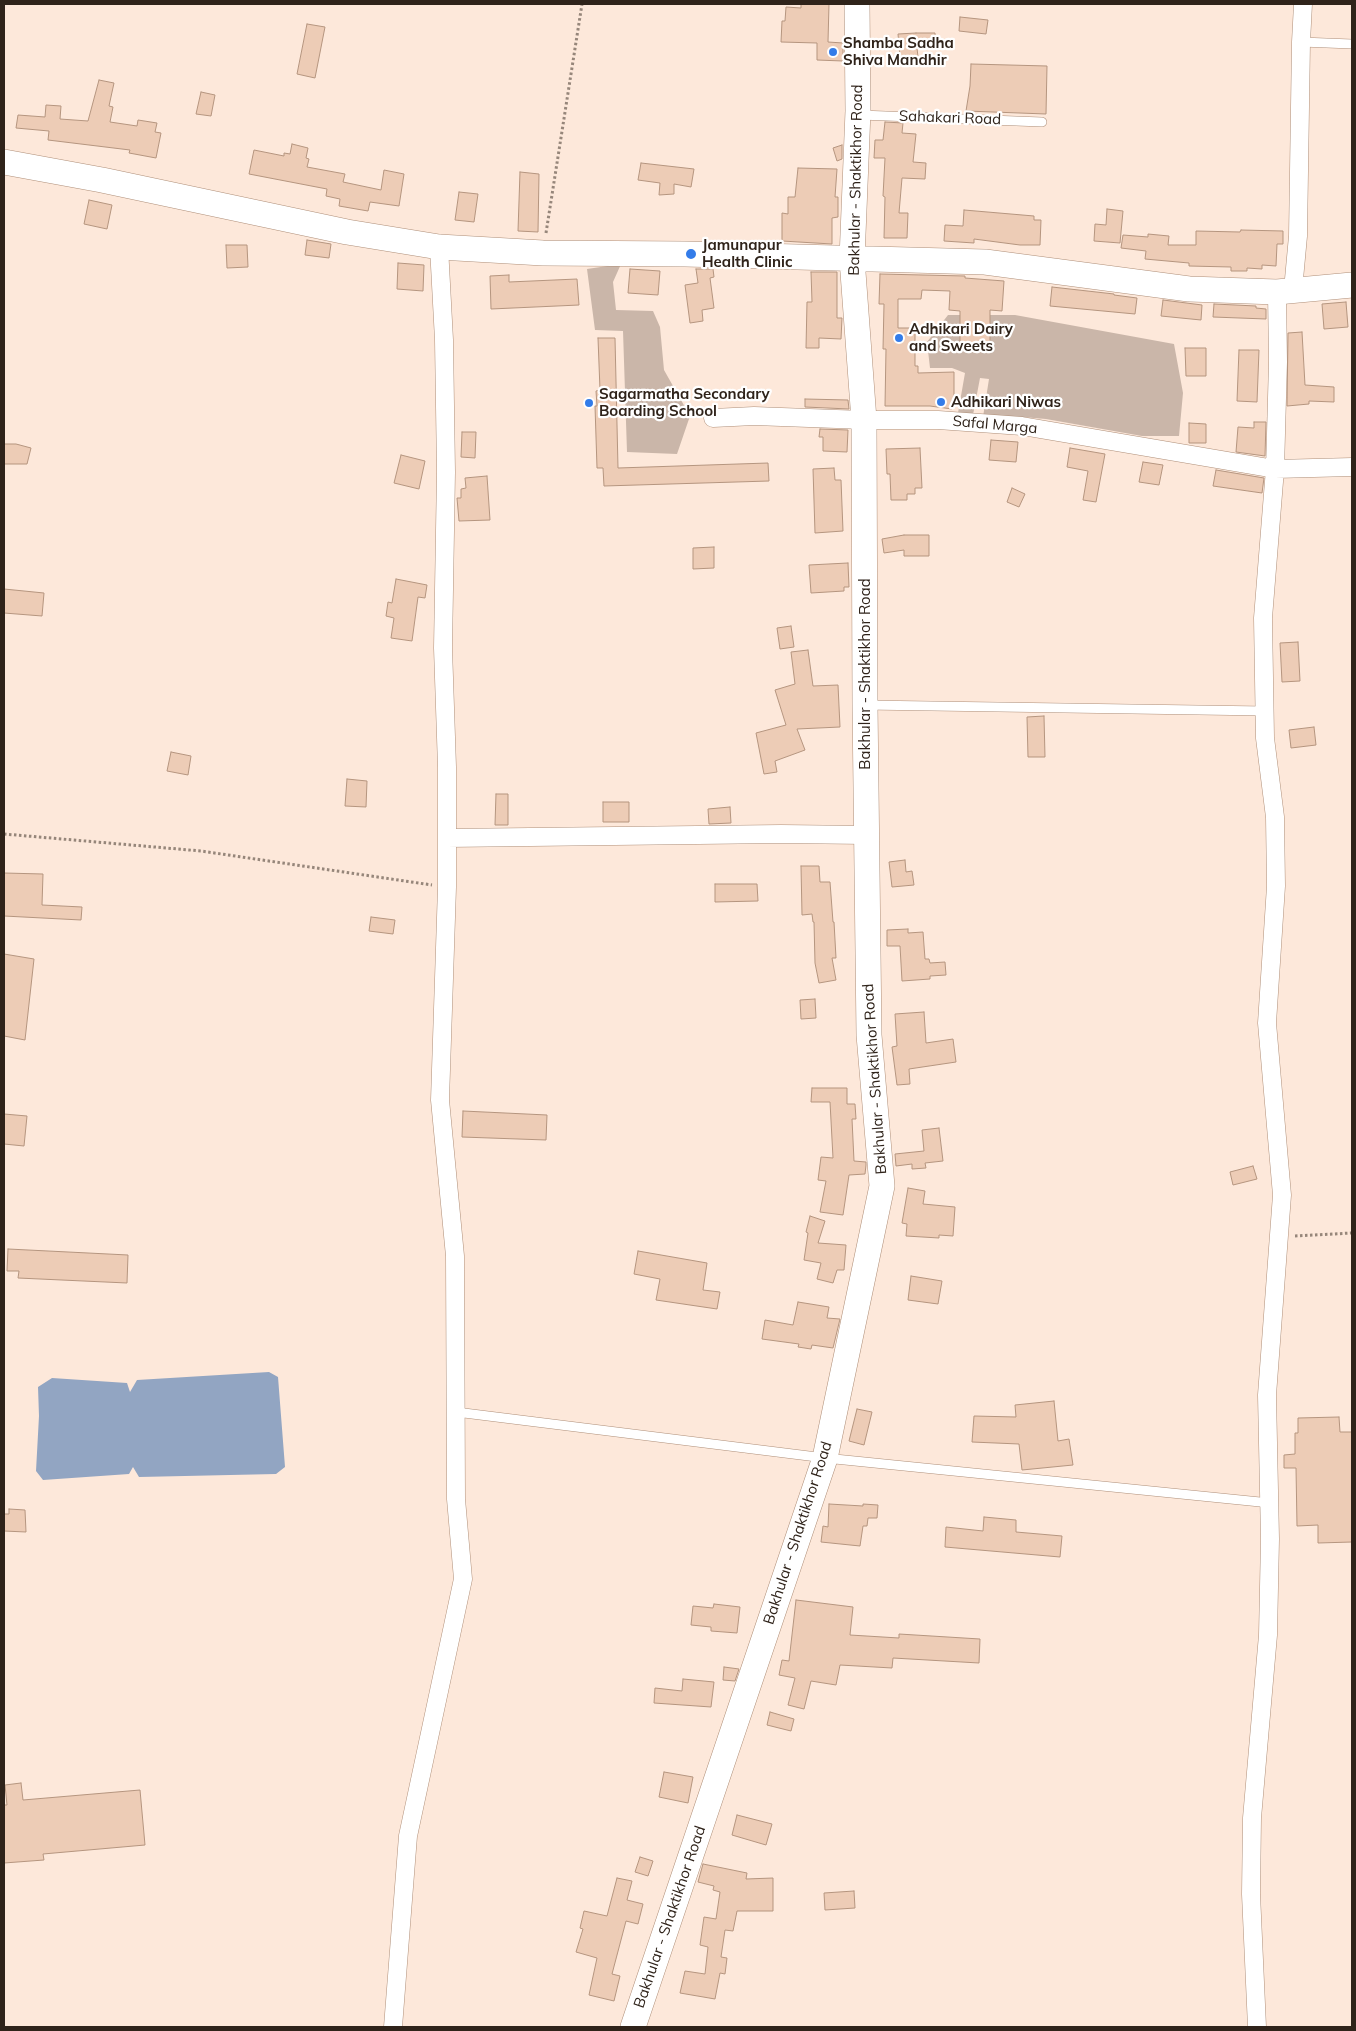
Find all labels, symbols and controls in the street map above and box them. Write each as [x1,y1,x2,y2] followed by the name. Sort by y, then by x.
[843,34,954,69] place label: Shamba Sadha Shiva Mandhir
[827,46,839,58] marker: Shamba Sadha Shiva Mandhir
[845,84,867,276] street label: Bakhular - Shaktikhor Road
[898,107,1002,129] street label: Sahakari Road
[702,236,793,271] place label: Jamunapur Health Clinic
[684,247,698,261] marker: Jamunapur Health Clinic
[909,320,1013,355] place label: Adhikari Dairy and Sweets
[893,332,905,344] marker: Adhikari Dairy and Sweets
[599,385,770,420] place label: Sagarmatha Secondary Boarding School
[951,393,1061,411] place label: Adhikari Niwas
[935,396,947,408] marker: Adhikari Niwas
[583,397,595,409] marker: Sagarmatha Secondary Boarding School
[952,412,1038,438] street label: Safal Marga
[856,578,874,770] street label: Bakhular - Shaktikhor Road
[859,983,891,1175] street label: Bakhular - Shaktikhor Road
[760,1439,836,1627] street label: Bakhular - Shaktikhor Road
[630,1824,710,2010] street label: Bakhular - Shaktikhor Road

